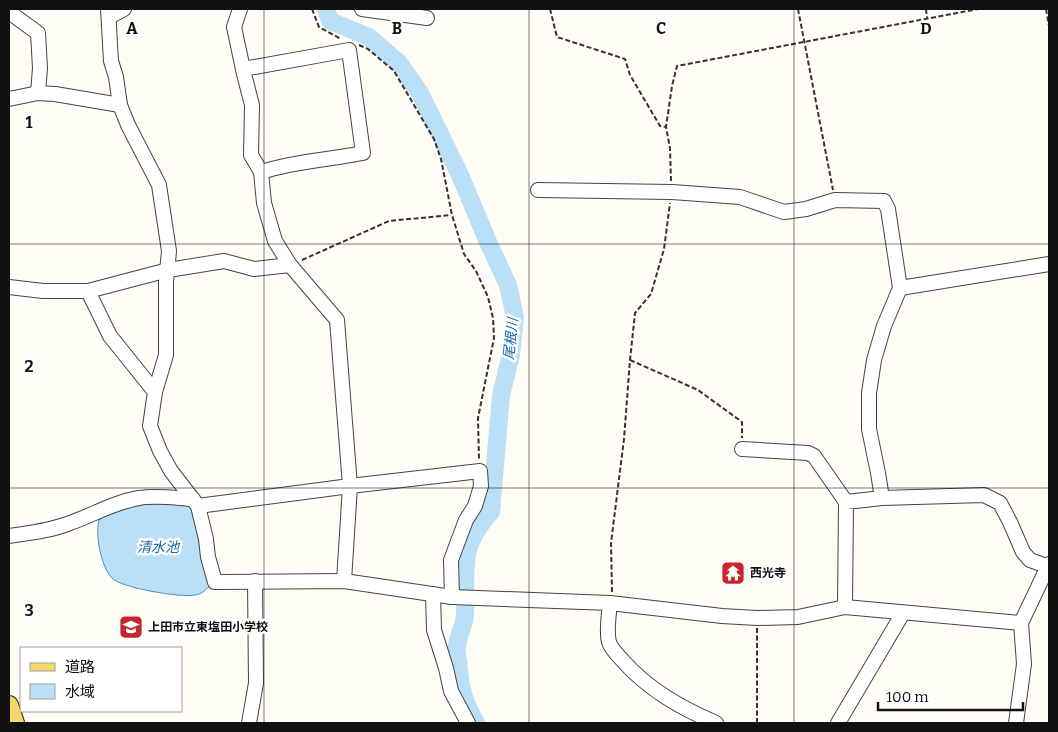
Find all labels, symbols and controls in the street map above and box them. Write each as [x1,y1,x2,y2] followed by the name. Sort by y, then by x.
[126,19,138,38] text: A
[392,19,402,38] text: B
[656,19,666,38] text: C
[920,19,932,38] text: D
[26,113,33,132] text: 1
[500,315,522,361] water label: 尾根川
[24,357,34,376] text: 2
[137,539,181,556] water label: 清水池
[720,560,746,586] temple icon: 西光寺
[750,566,786,580] place label: 西光寺
[24,601,34,620] text: 3
[118,614,144,640] school or university icon: 上田市立東塩田小学校
[148,620,268,634] place label: 上田市立東塩田小学校
[20,647,182,712] legend
[65,658,95,676] text: 道路
[878,680,1023,712] scale bar
[65,683,95,701] text: 水域
[886,688,929,706] text: 100 m

